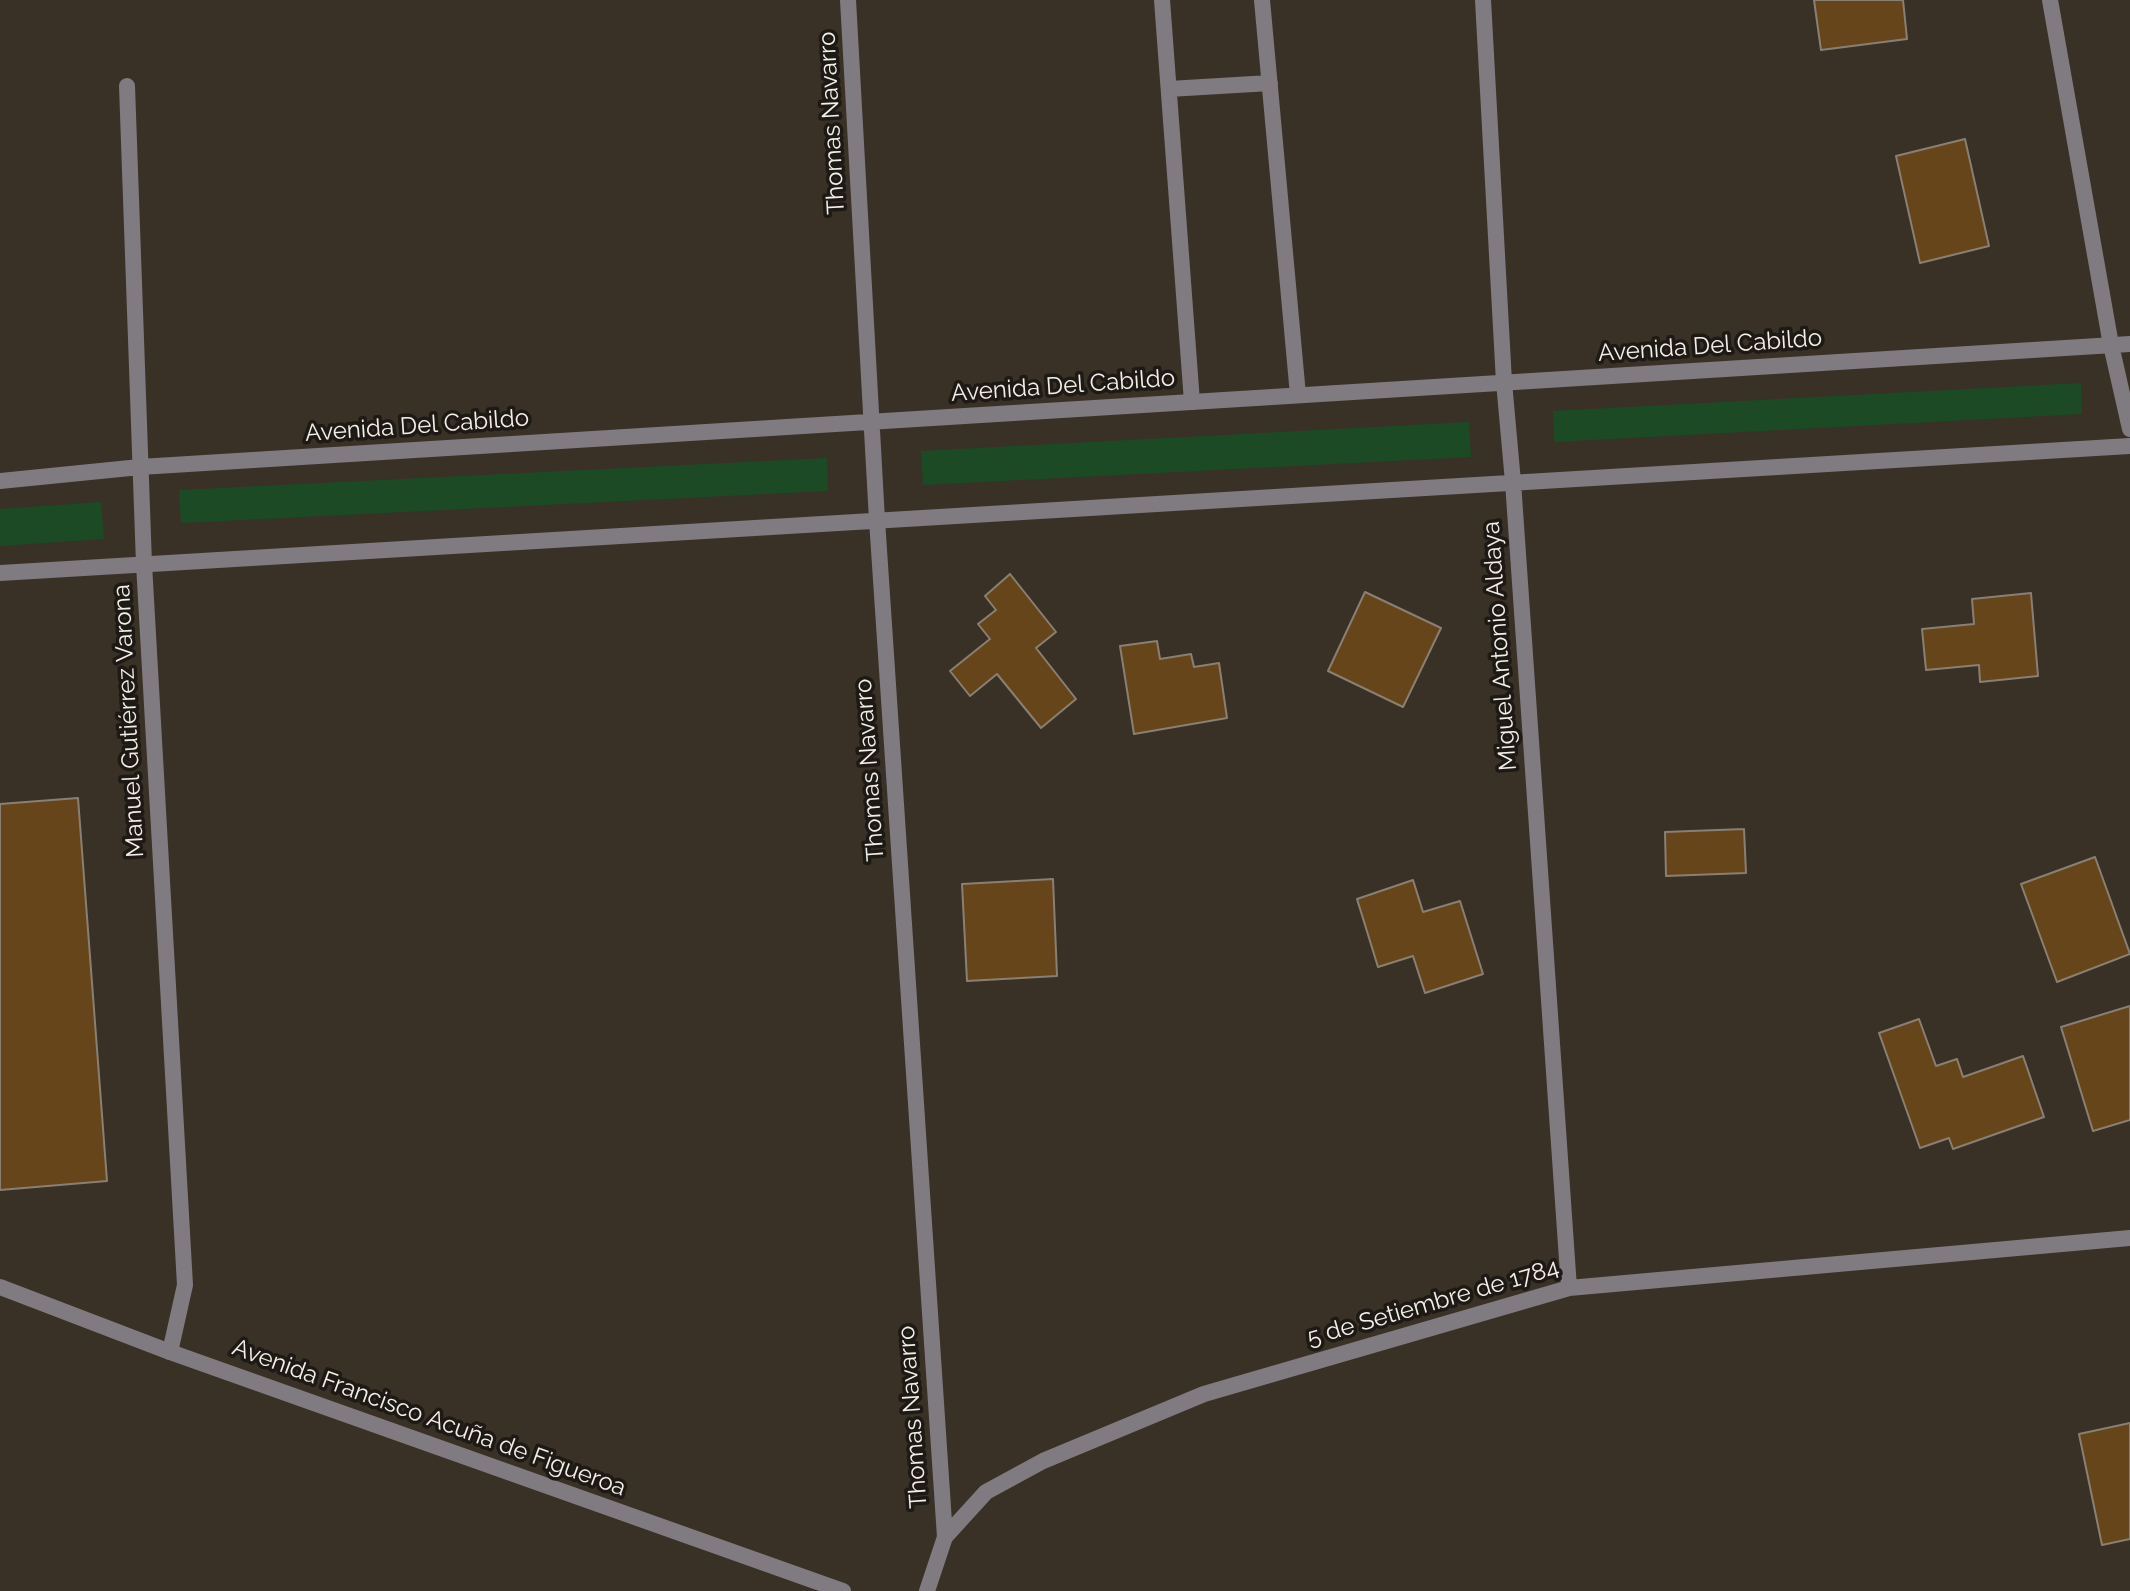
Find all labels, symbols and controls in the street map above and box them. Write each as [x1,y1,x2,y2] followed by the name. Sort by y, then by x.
[813,31,851,215] street label: Thomas Navarro
[1597,324,1823,368] street label: Avenida Del Cabildo
[950,364,1176,408] street label: Avenida Del Cabildo
[304,404,530,448] street label: Avenida Del Cabildo
[1477,520,1523,772] street label: Miguel Antonio Aldaya
[107,584,151,858] street label: Manuel Gutiérrez Varona
[849,678,891,862] street label: Thomas Navarro
[1304,1253,1562,1353] street label: 5 de Setiembre de 1784
[892,1325,934,1509] street label: Thomas Navarro
[228,1333,630,1503] street label: Avenida Francisco Acuña de Figueroa

